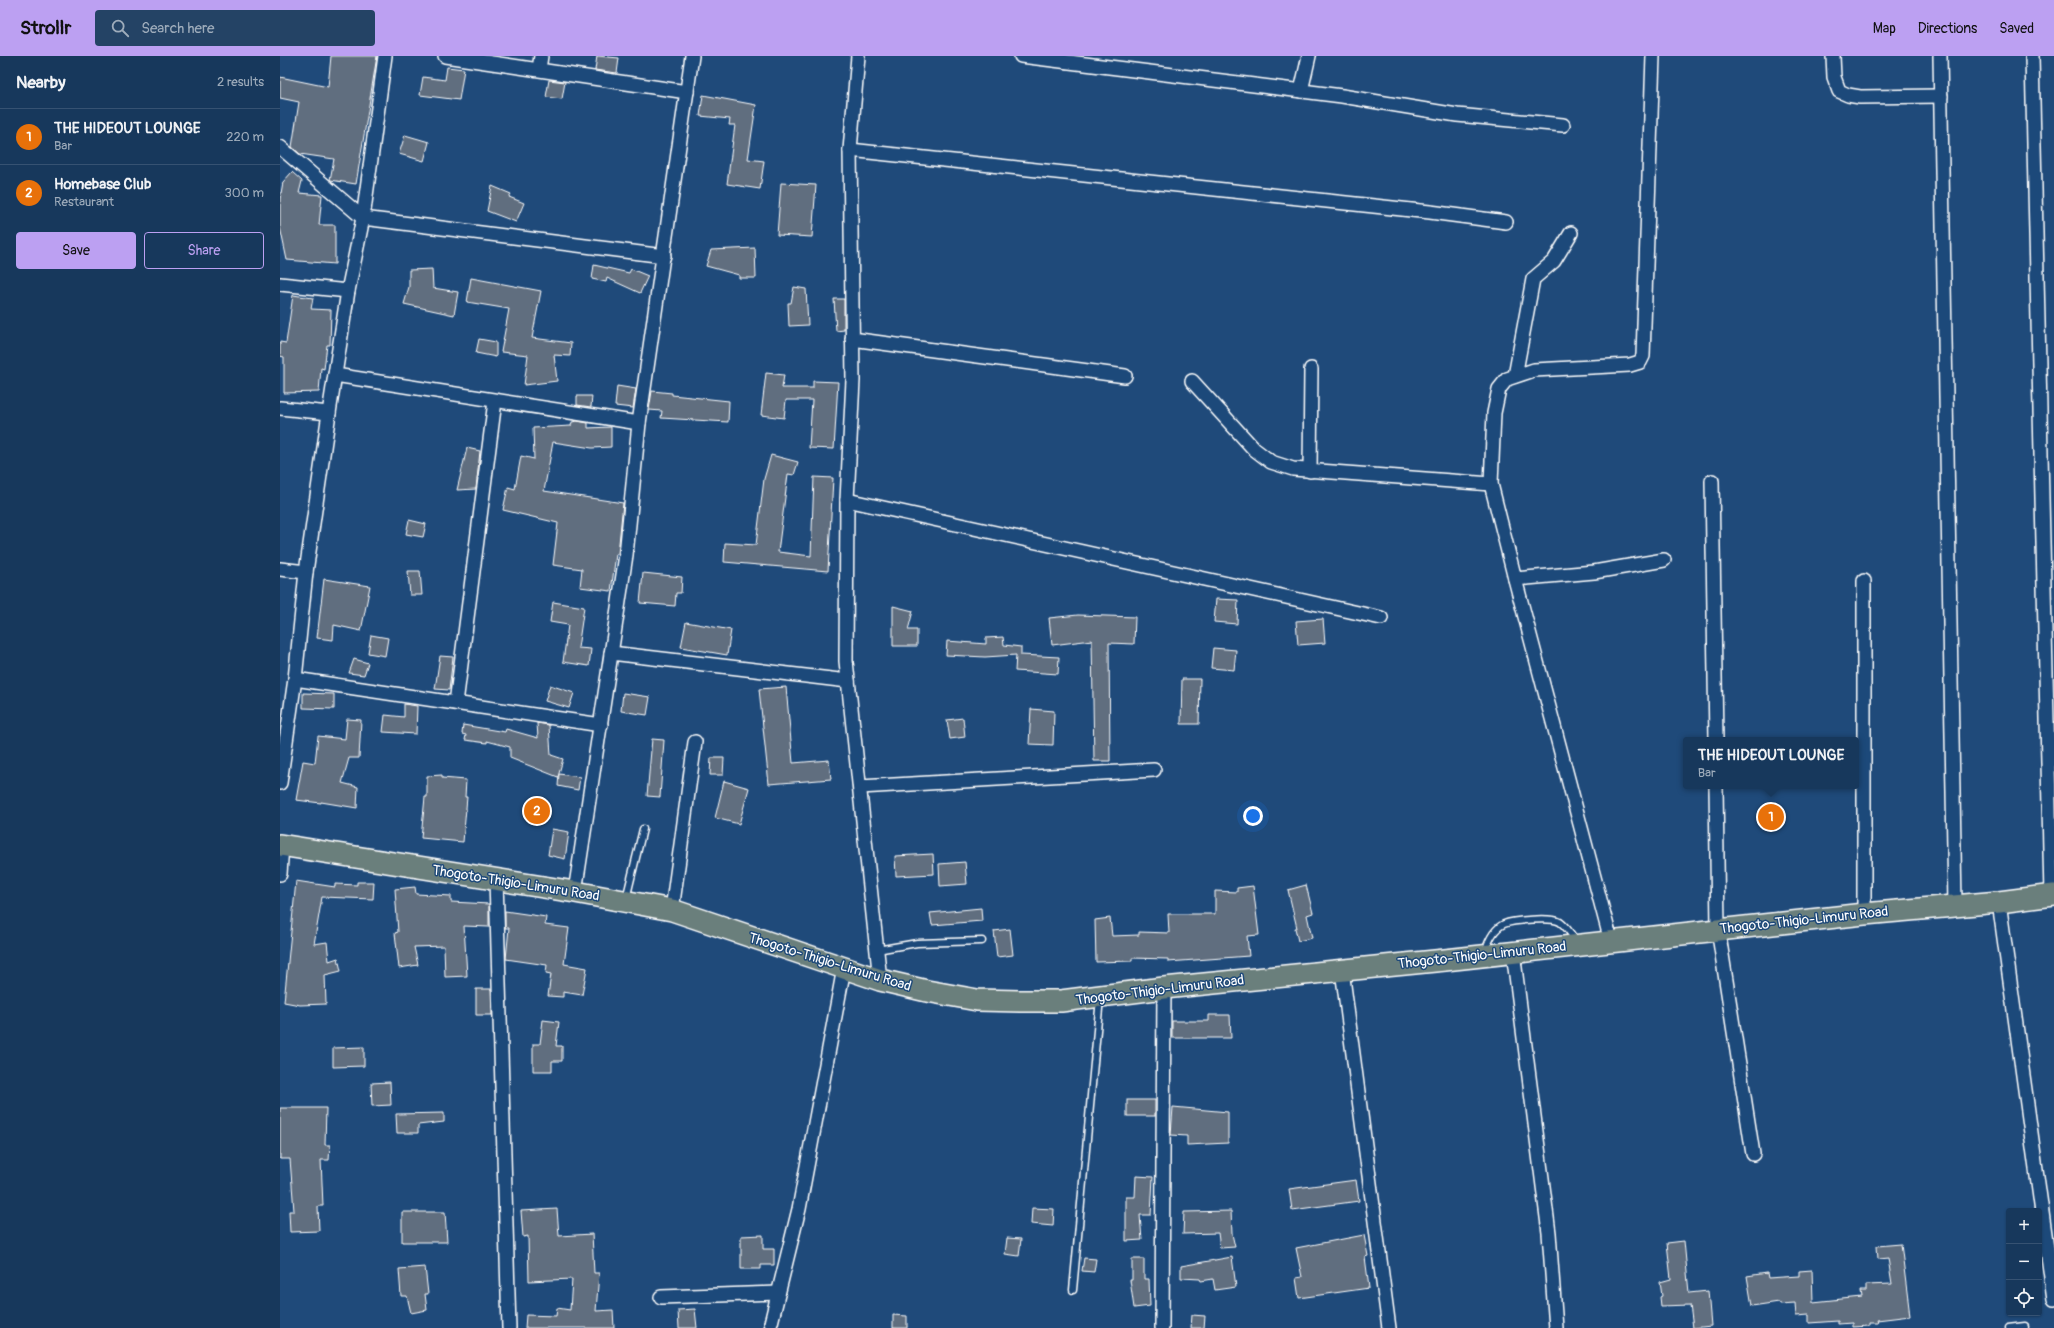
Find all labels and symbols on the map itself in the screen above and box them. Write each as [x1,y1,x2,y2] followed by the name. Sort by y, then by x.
[524,796,550,826] pin: 2
[1758,802,1784,832] pin: 1
[1243,806,1263,826] your location
[431,861,601,905] street label: Thogoto-Thigio-Limuru Road
[1719,903,1889,937] street label: Thogoto-Thigio-Limuru Road
[747,929,913,995] street label: Thogoto-Thigio-Limuru Road
[1397,938,1567,972] street label: Thogoto-Thigio-Limuru Road
[1075,971,1245,1009] street label: Thogoto-Thigio-Limuru Road

